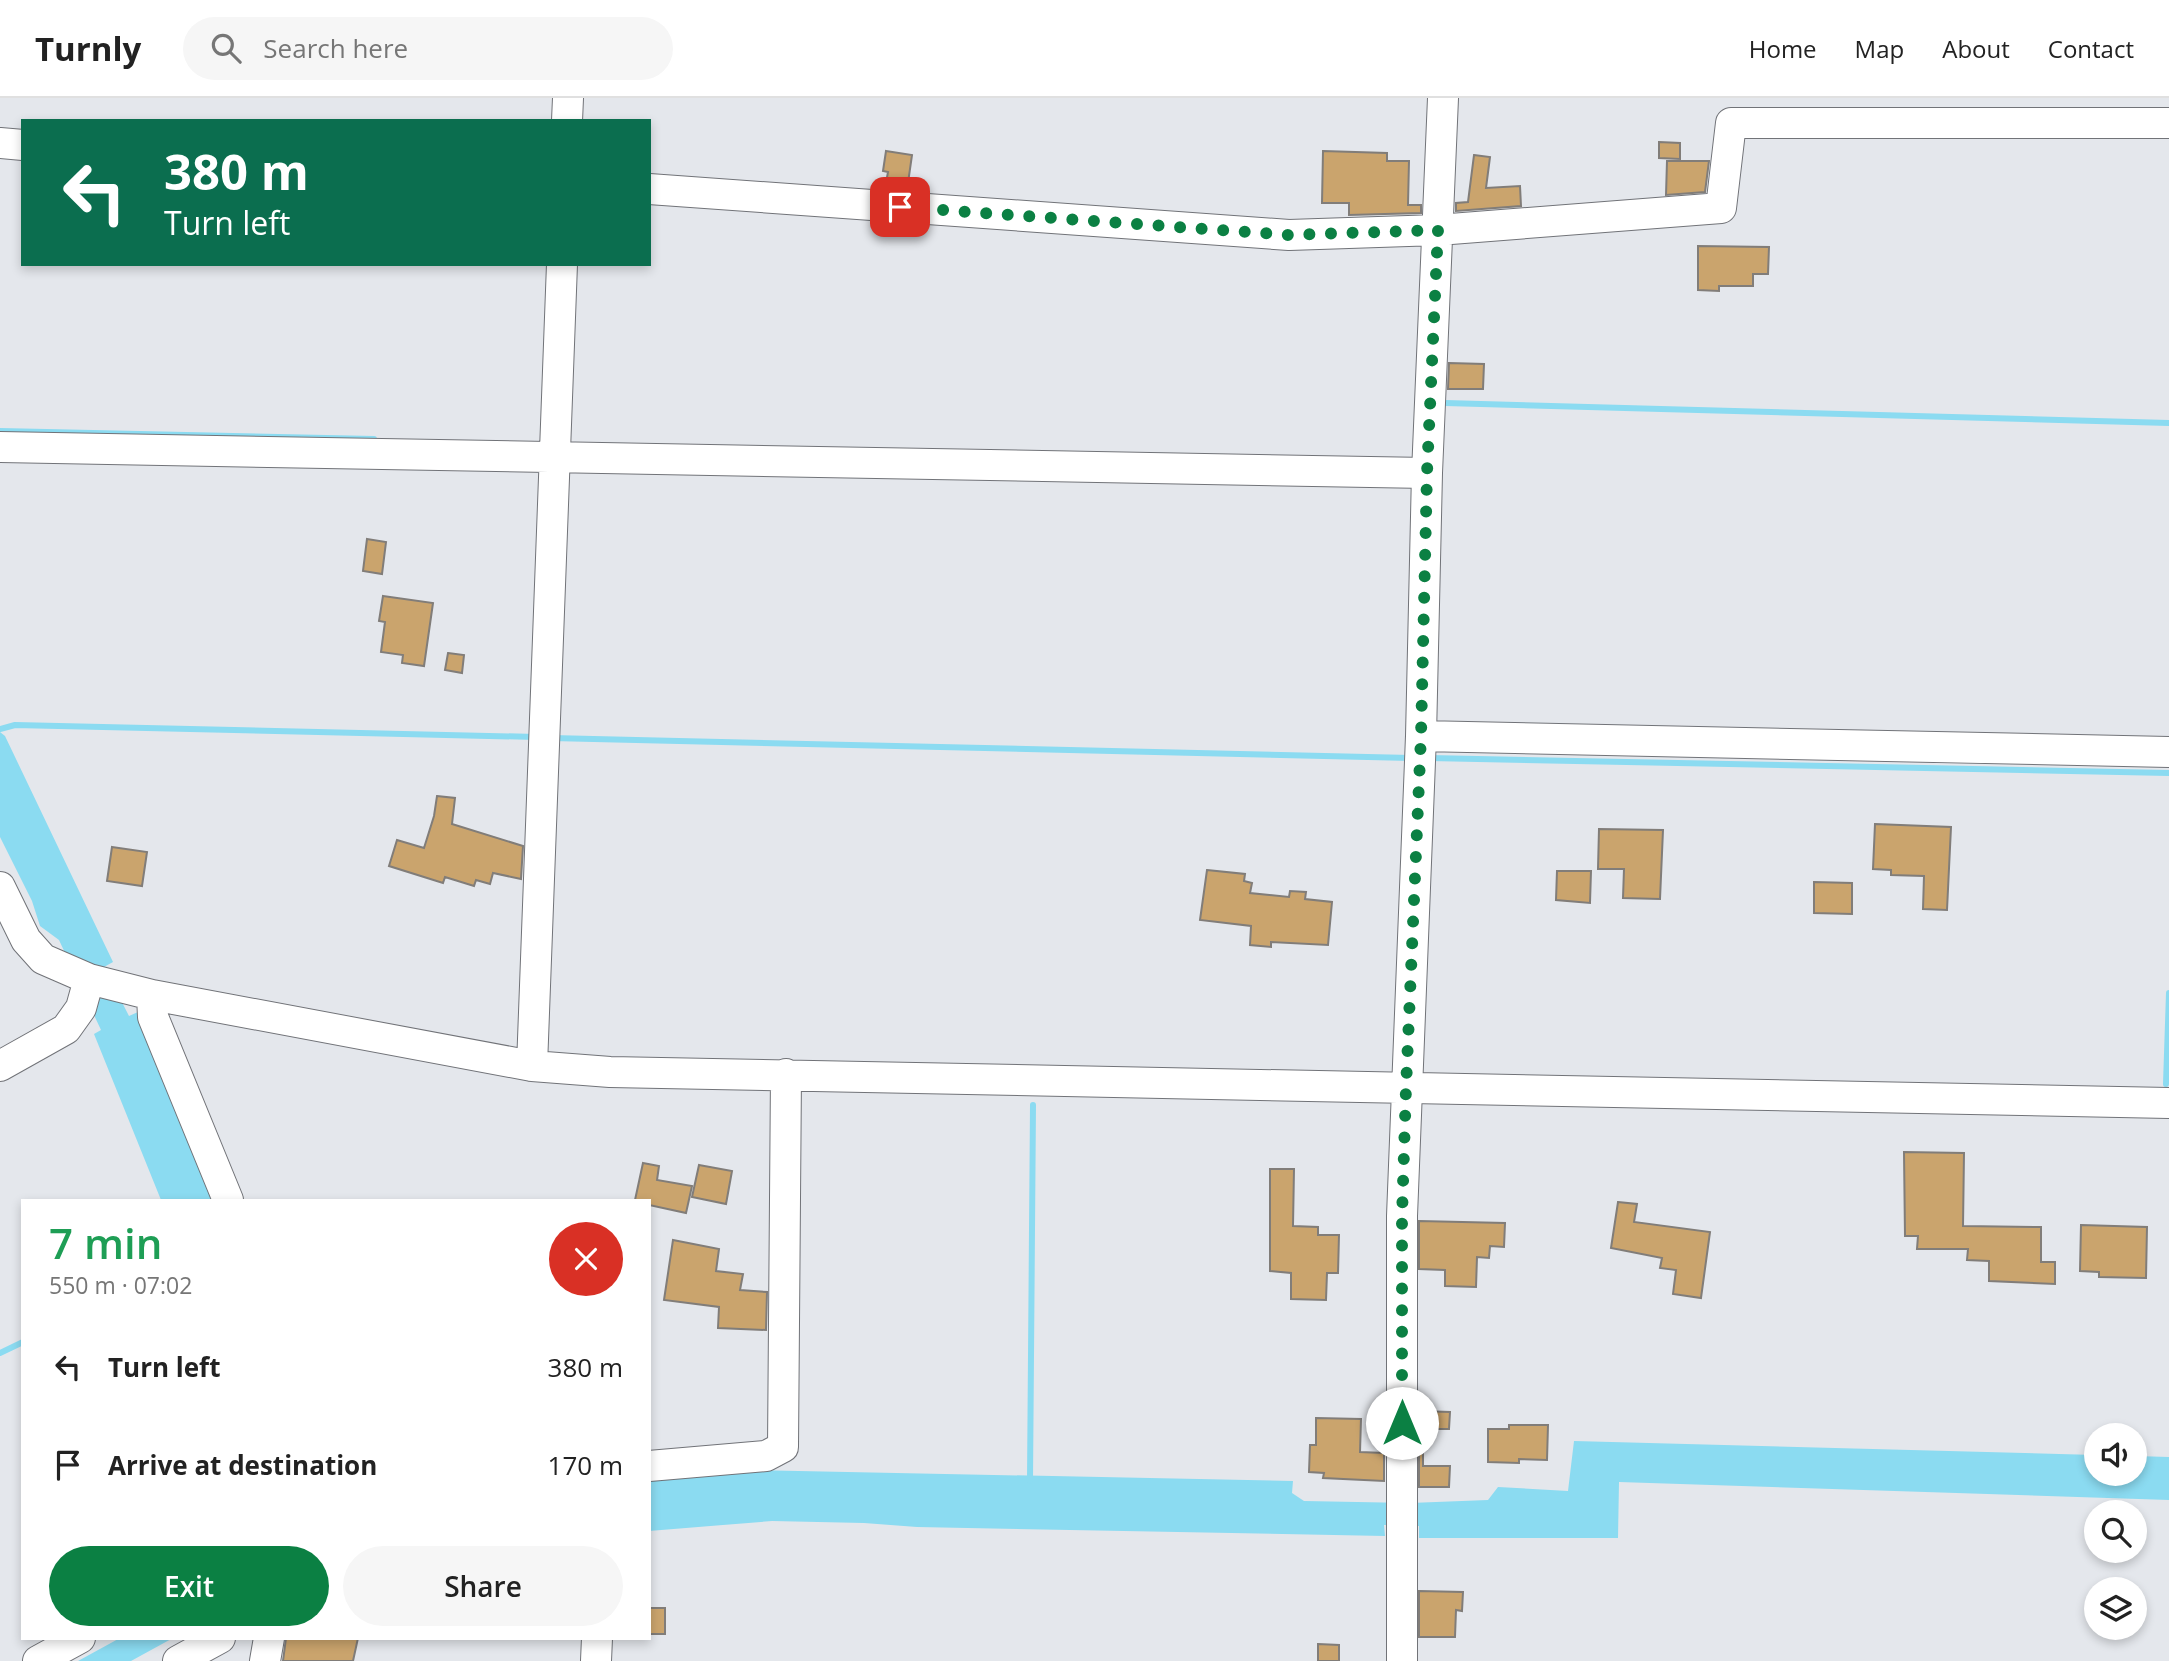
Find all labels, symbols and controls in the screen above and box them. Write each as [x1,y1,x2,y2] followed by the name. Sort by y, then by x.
[183,17,673,80] search box
[35,26,141,71] text: Turnly
[207,29,245,67] icon: search
[263,30,408,66] text: Search here
[1749,32,1817,65] text: Home
[1855,32,1904,65] text: Map
[1942,32,2010,65] text: About
[2048,32,2134,65] text: Contact
[164,138,309,204] text: 380 m
[49,147,140,238] icon: left
[870,177,930,237] pin
[881,188,919,226] icon: arrive
[164,201,290,244] text: Turn left
[49,1214,162,1271] text: 7 min
[549,1222,623,1296] button: close
[49,1269,192,1301] text: 550 m · 07:02
[49,1348,87,1386] icon: left
[108,1349,220,1385] text: Turn left
[548,1349,623,1385] text: 380 m
[1365,1386,1439,1460] position arrow
[2084,1423,2147,1640] map controls
[2084,1423,2147,1486] button: sound
[49,1446,87,1484] icon: arrive
[108,1447,377,1483] text: Arrive at destination
[548,1447,623,1483] text: 170 m
[2084,1500,2147,1563] button: search
[49,1546,329,1626] button: Exit
[343,1546,623,1626] button: Share
[2084,1577,2147,1640] button: layers

